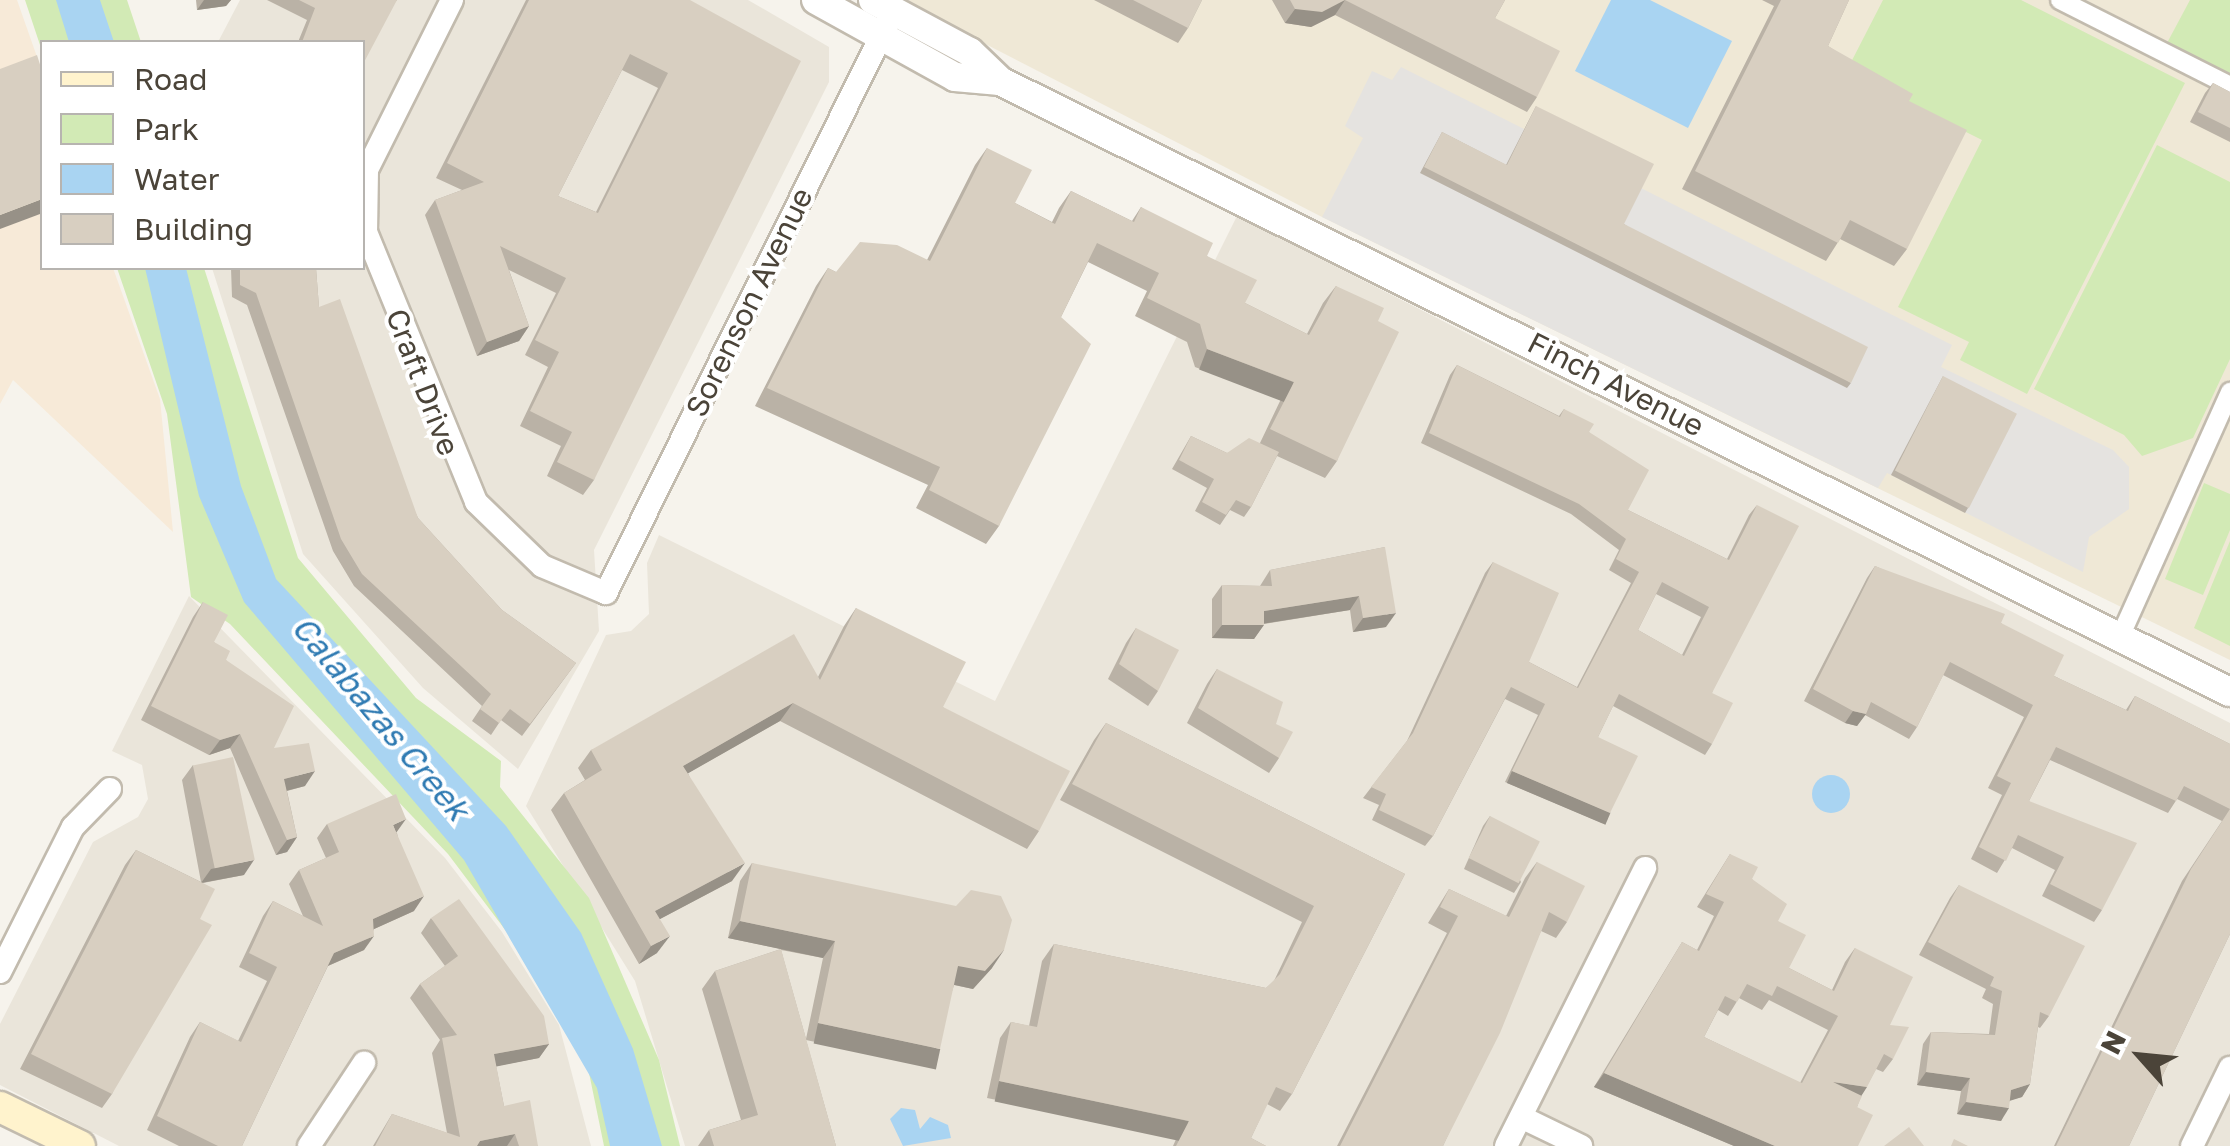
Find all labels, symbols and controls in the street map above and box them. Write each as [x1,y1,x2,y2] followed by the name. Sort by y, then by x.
[40,40,365,270] legend
[134,61,208,97] text: Road
[134,111,199,147] text: Park
[134,161,219,197] text: Water
[678,182,820,422] street label: Sorenson Avenue
[134,211,253,247] text: Building
[379,304,467,460] street label: Craft Drive
[1522,324,1710,444] street label: Finch Avenue
[285,608,477,828] water label: Calabazas Creek
[2090,1006,2190,1106] north arrow
[2093,1025,2132,1059] text: N

